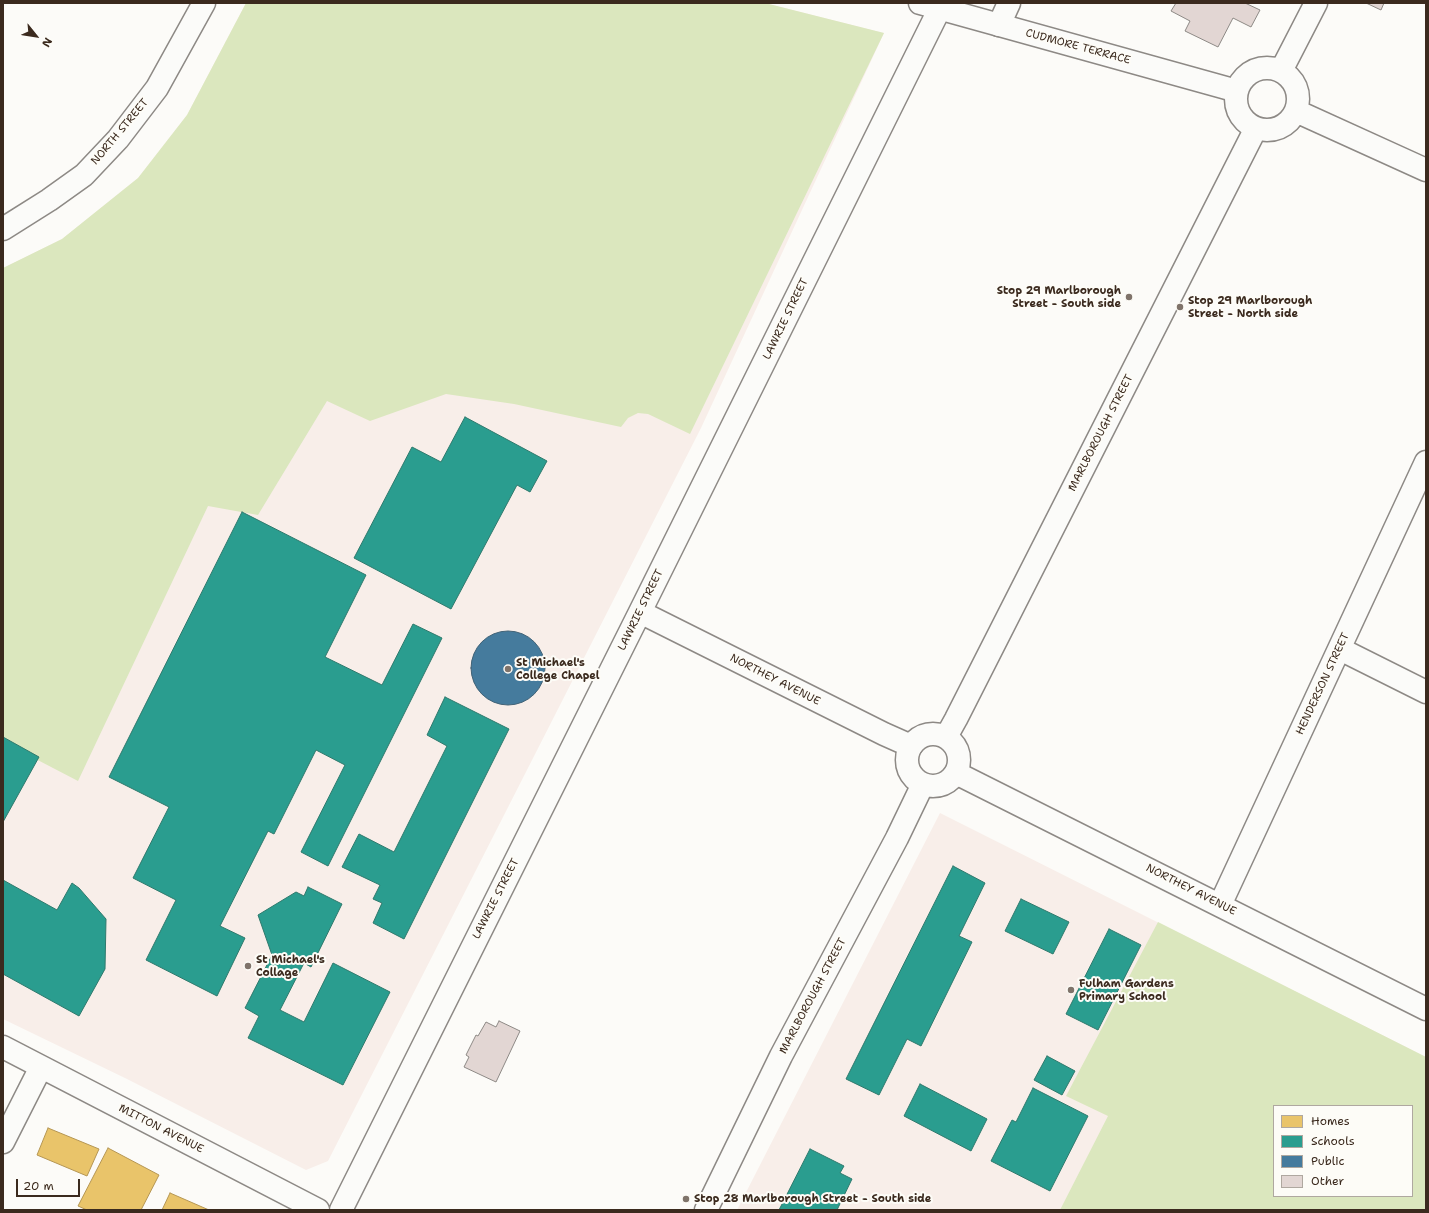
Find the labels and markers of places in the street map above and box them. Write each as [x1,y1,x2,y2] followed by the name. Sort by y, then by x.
[997,284,1121,310] place label: Stop 29 Marlborough Street - South side
[1124,292,1134,302] marker: Stop 29 Marlborough Street - South side
[1188,294,1312,320] place label: Stop 29 Marlborough Street - North side
[1175,302,1185,312] marker: Stop 29 Marlborough Street - North side
[516,656,600,682] place label: St Michael's College Chapel
[503,664,513,674] marker: St Michael's College Chapel
[256,953,325,979] place label: St Michael's Collage
[243,961,253,971] marker: St Michael's Collage
[1079,977,1174,1003] place label: Fulham Gardens Primary School
[1066,985,1076,995] marker: Fulham Gardens Primary School
[694,1192,931,1206] place label: Stop 28 Marlborough Street - South side
[681,1194,691,1204] marker: Stop 28 Marlborough Street - South side

